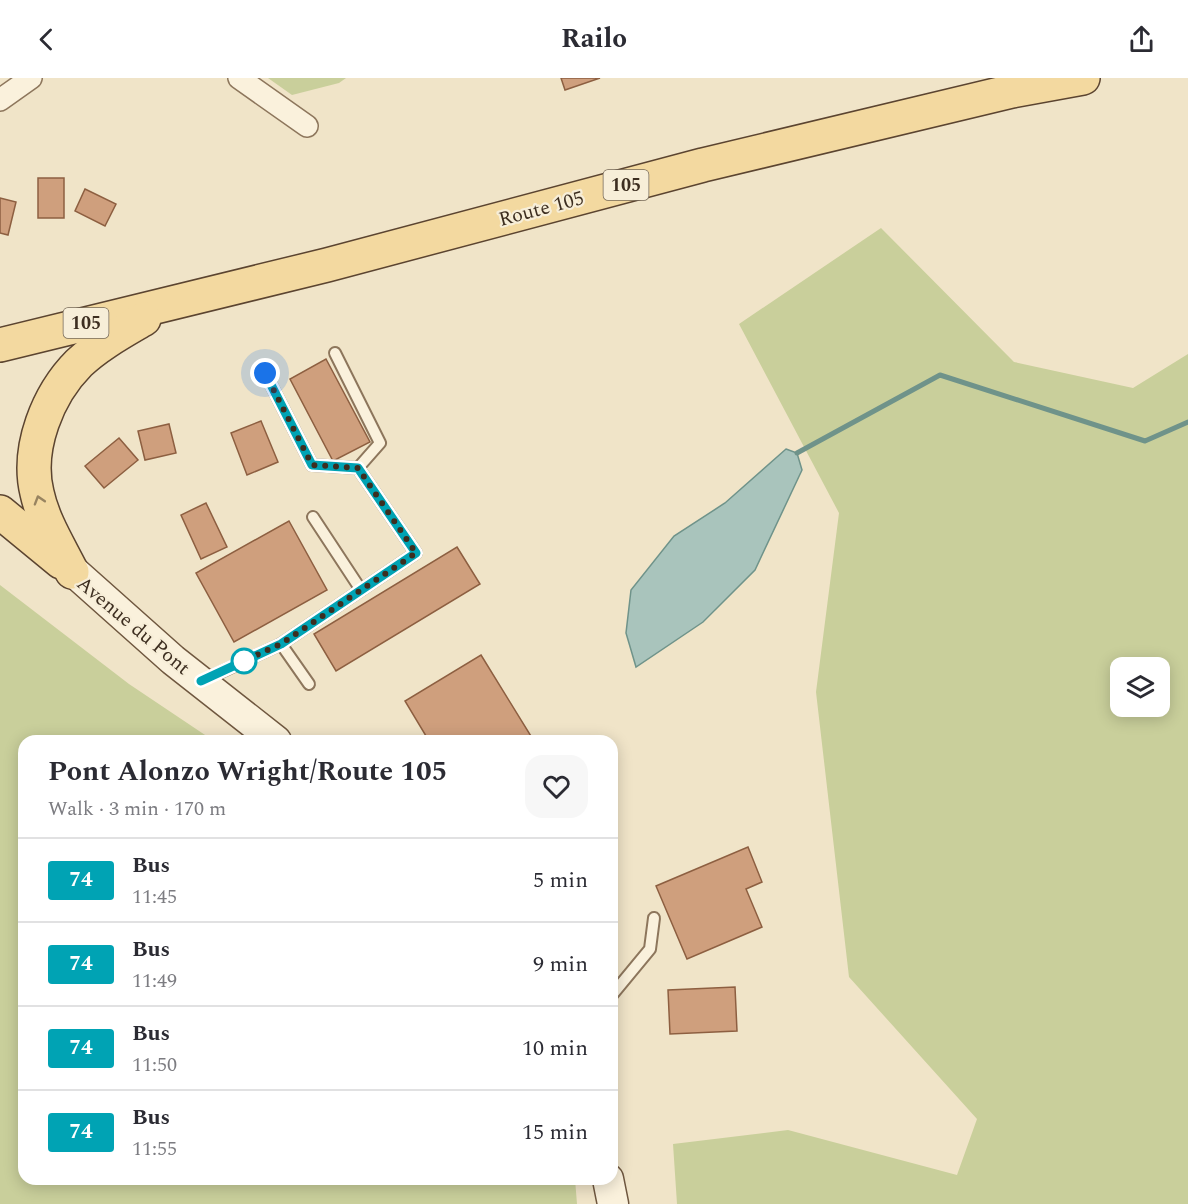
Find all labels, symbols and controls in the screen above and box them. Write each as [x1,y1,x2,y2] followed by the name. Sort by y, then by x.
[561,18,627,60] text: Railo
[30,23,63,56] icon: back
[1125,23,1158,56] icon: share
[604,170,648,200] road number: 105
[495,183,587,235] street label: Route 105
[64,308,109,338] road number: 105
[250,358,280,388] your location
[34,495,46,506] one-way arrow
[70,569,197,682] street label: Avenue du Pont
[231,648,257,674] unlabelled marker
[1110,657,1170,717] map controls
[1110,657,1170,717] button: layers
[48,750,447,793] text: Pont Alonzo Wright/Route 105
[525,755,588,818] button: heart
[48,794,226,824] text: Walk · 3 min · 170 m
[132,849,170,882] text: Bus
[69,864,93,896] text: 74
[533,864,588,897] text: 5 min
[132,882,177,912] text: 11:45
[132,933,170,966] text: Bus
[69,948,93,980] text: 74
[533,948,588,981] text: 9 min
[132,966,177,996] text: 11:49
[132,1017,170,1050] text: Bus
[69,1032,93,1064] text: 74
[522,1032,588,1065] text: 10 min
[132,1050,177,1080] text: 11:50
[132,1101,170,1134] text: Bus
[69,1116,93,1148] text: 74
[522,1116,588,1149] text: 15 min
[132,1134,177,1164] text: 11:55

